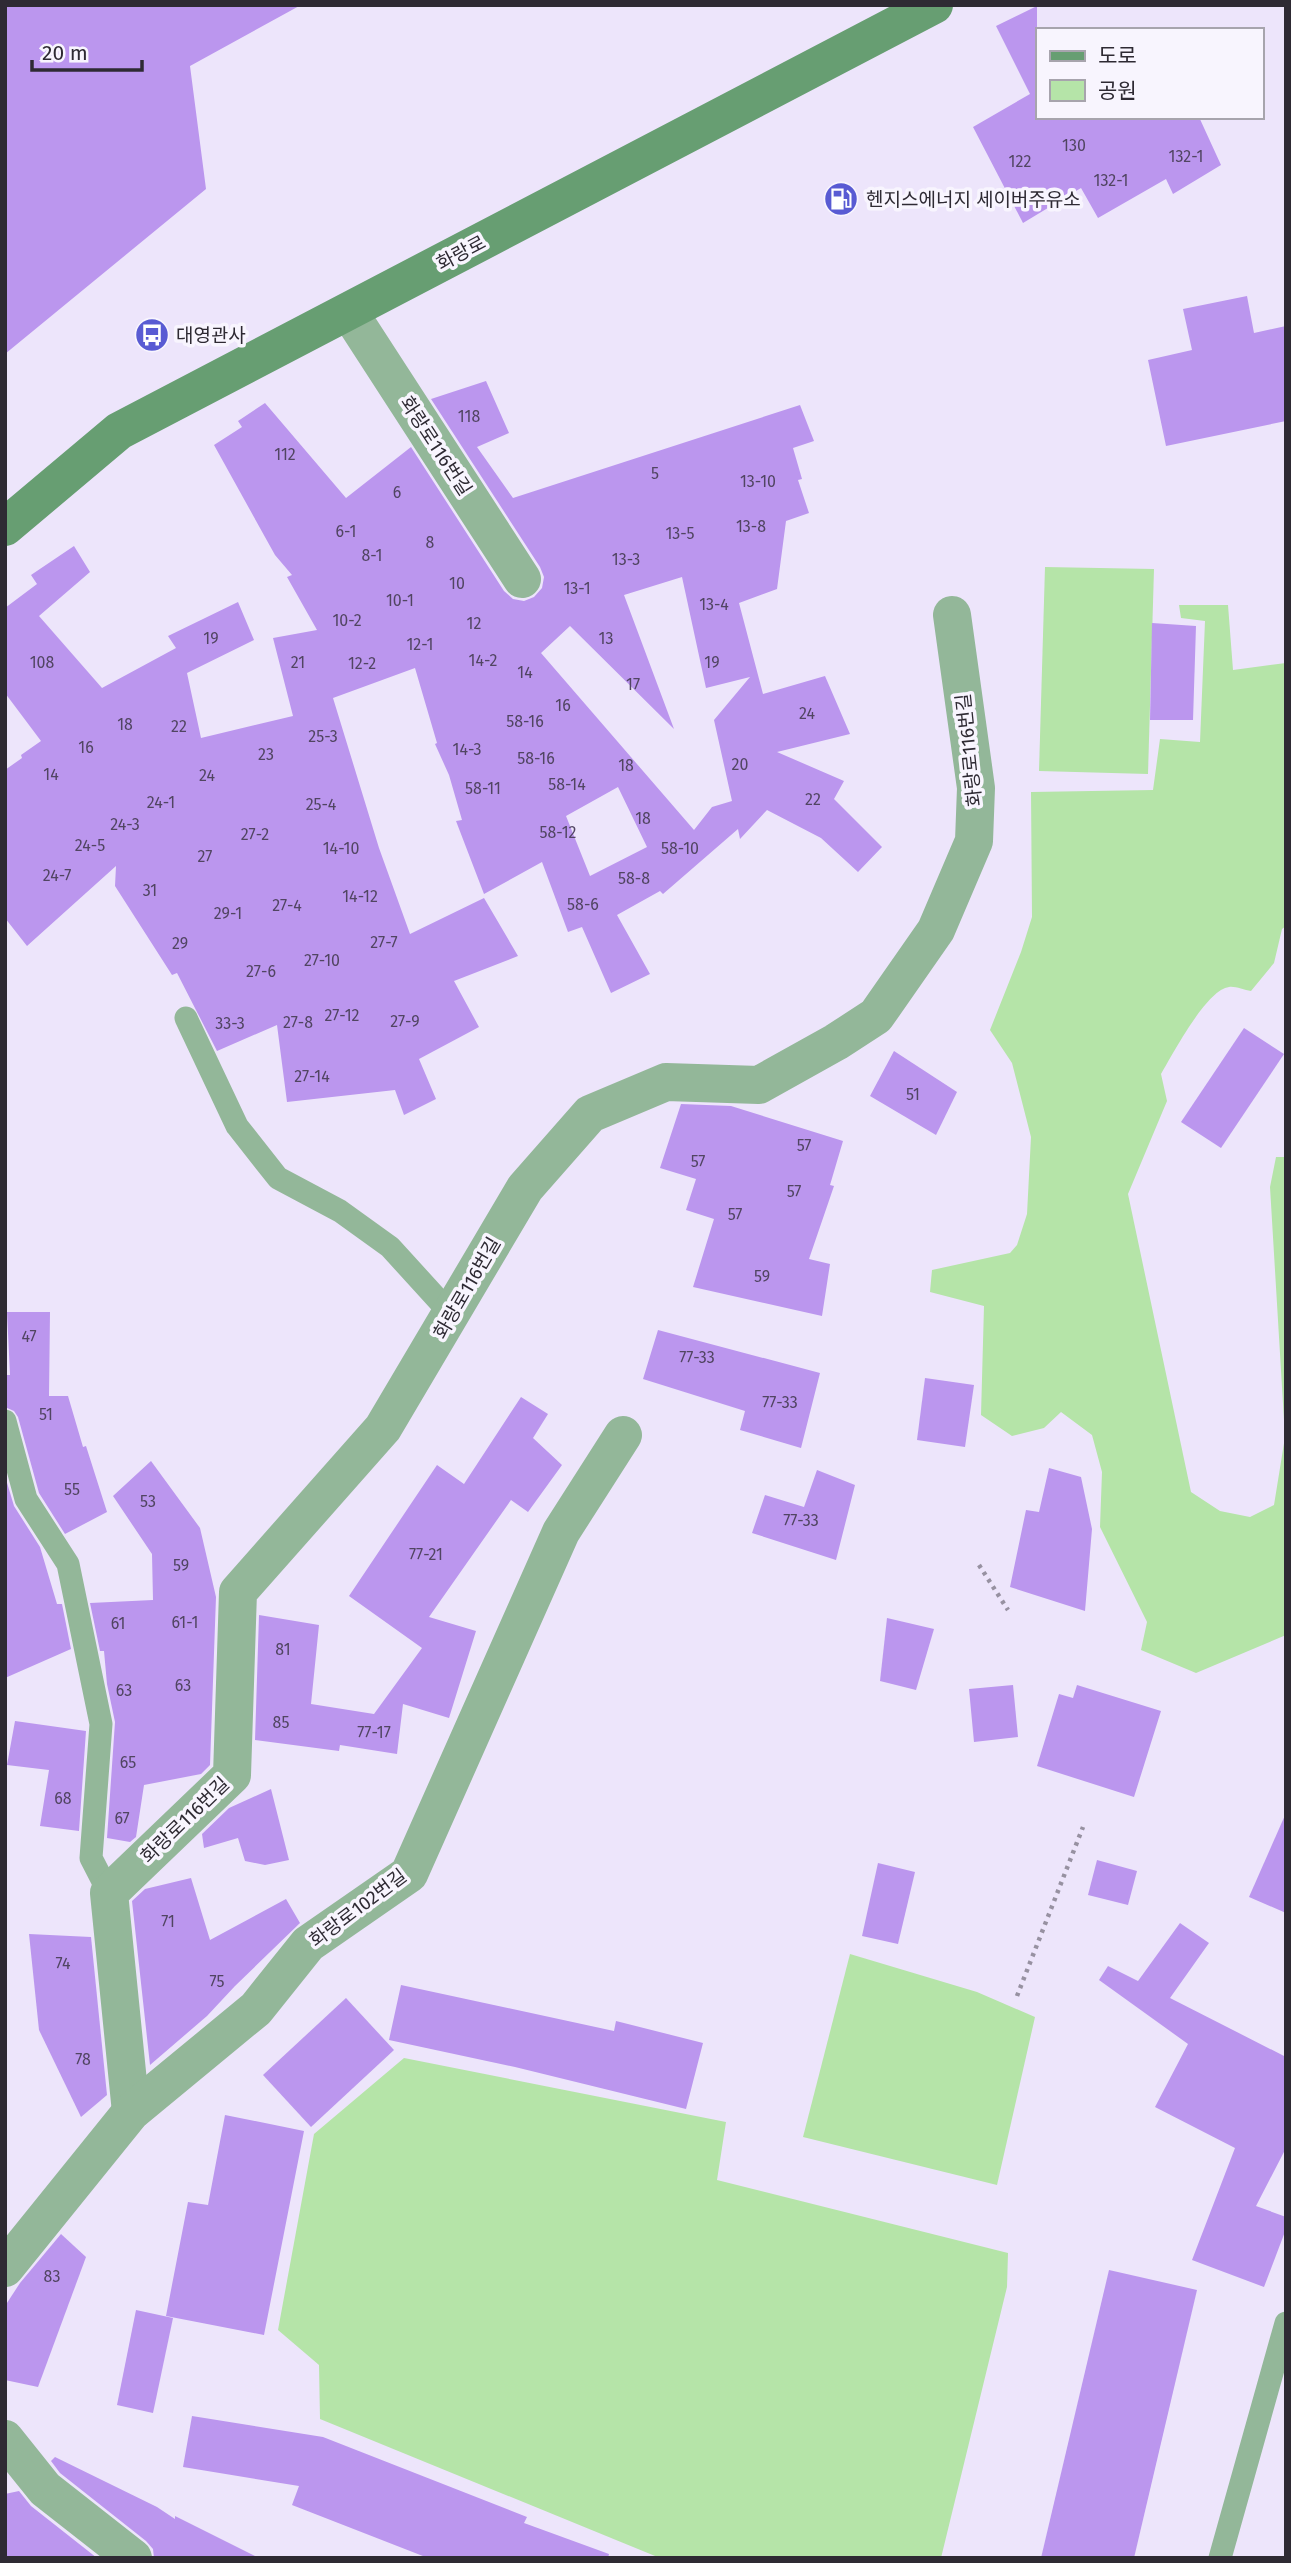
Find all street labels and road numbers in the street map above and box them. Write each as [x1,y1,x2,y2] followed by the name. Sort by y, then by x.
[432,231,490,275] street label: 화랑로
[395,392,477,500] street label: 화랑로116번길
[952,692,986,808] street label: 화랑로116번길
[429,1233,505,1343] street label: 화랑로116번길
[136,1772,234,1868] street label: 화랑로116번길
[305,1864,411,1952] street label: 화랑로102번길

